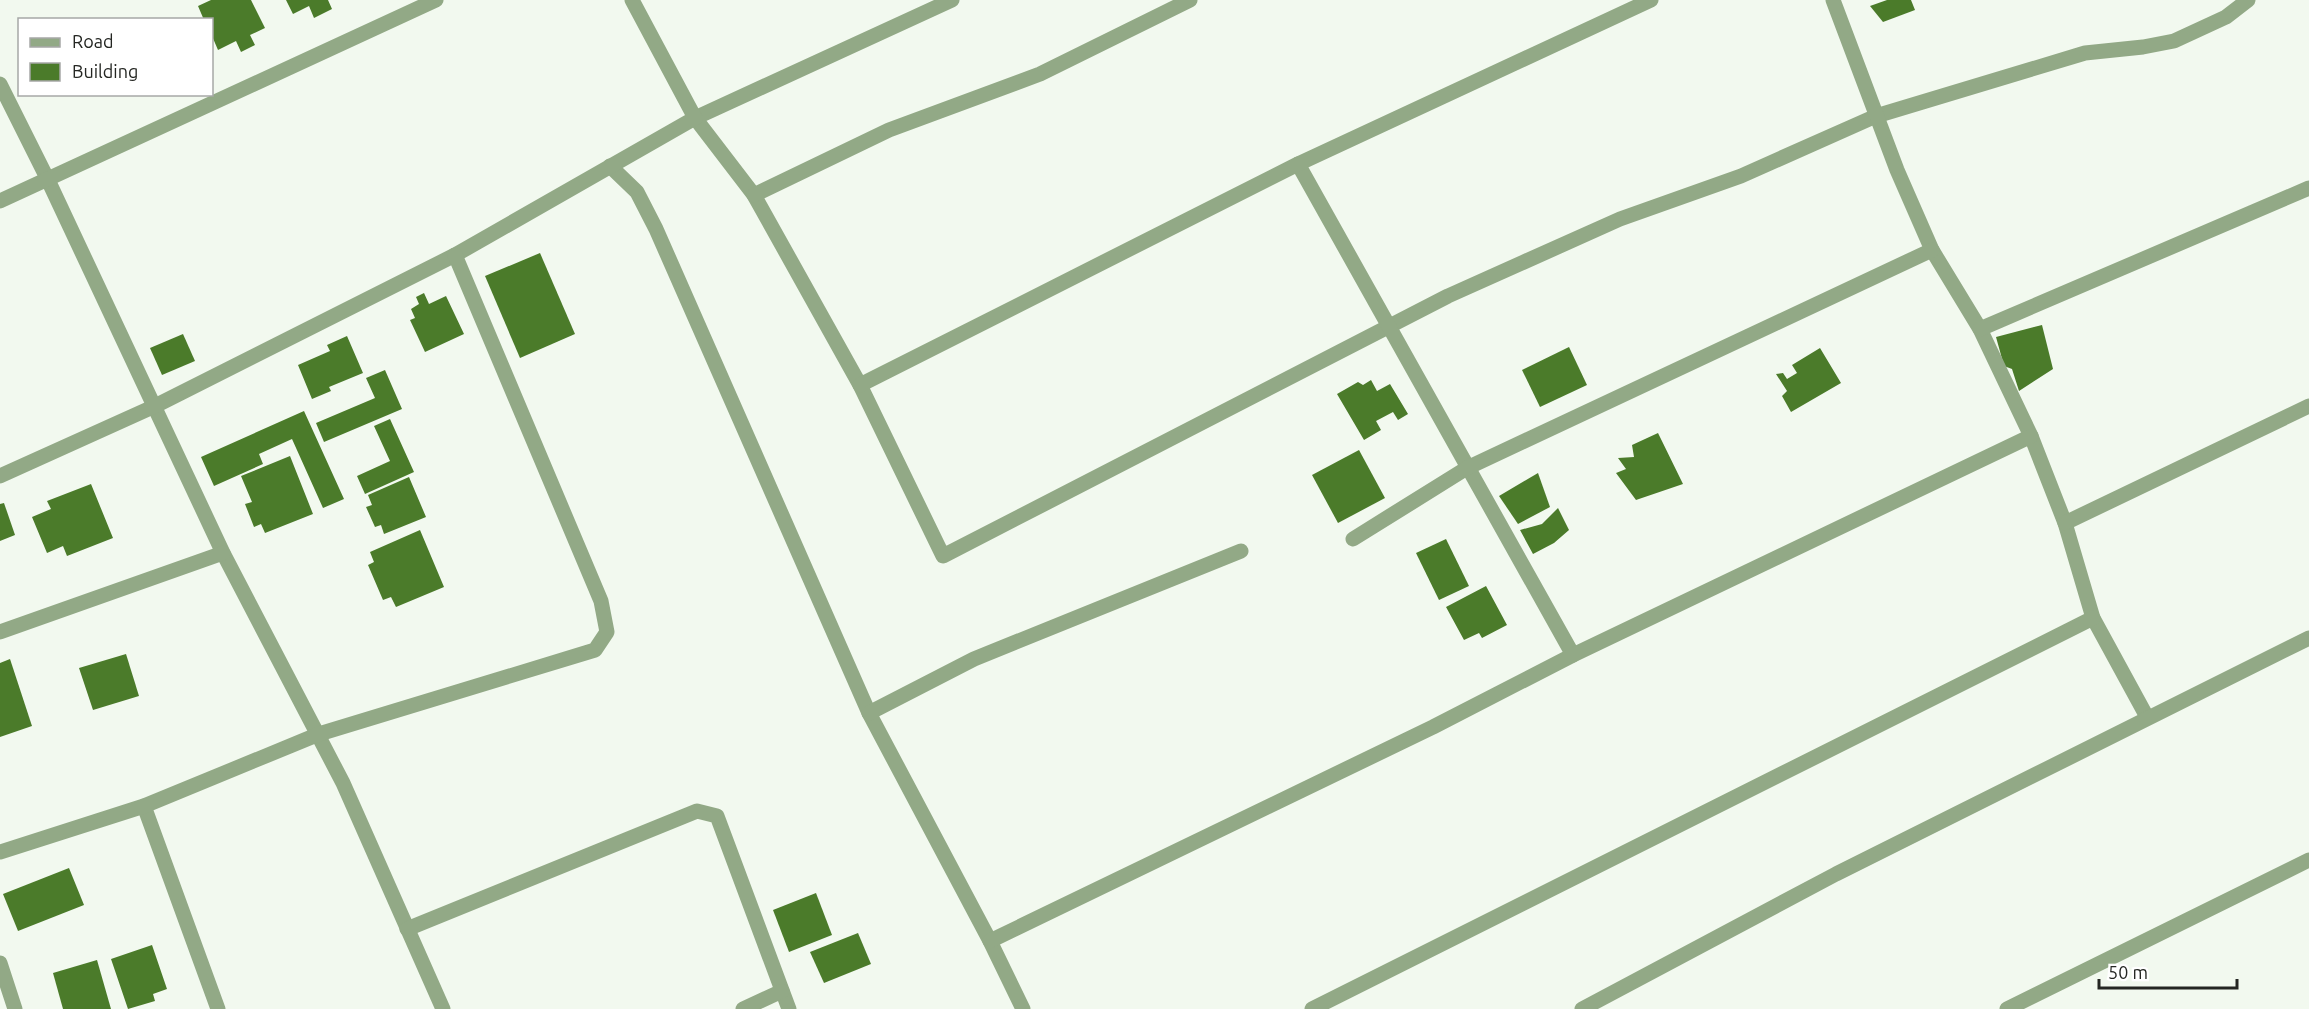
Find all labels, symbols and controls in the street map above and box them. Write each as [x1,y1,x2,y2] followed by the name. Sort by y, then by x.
[18,18,213,96] legend
[72,31,114,51] text: Road
[72,61,138,81] text: Building
[2099,952,2237,990] scale bar
[2108,962,2148,982] text: 50 m

